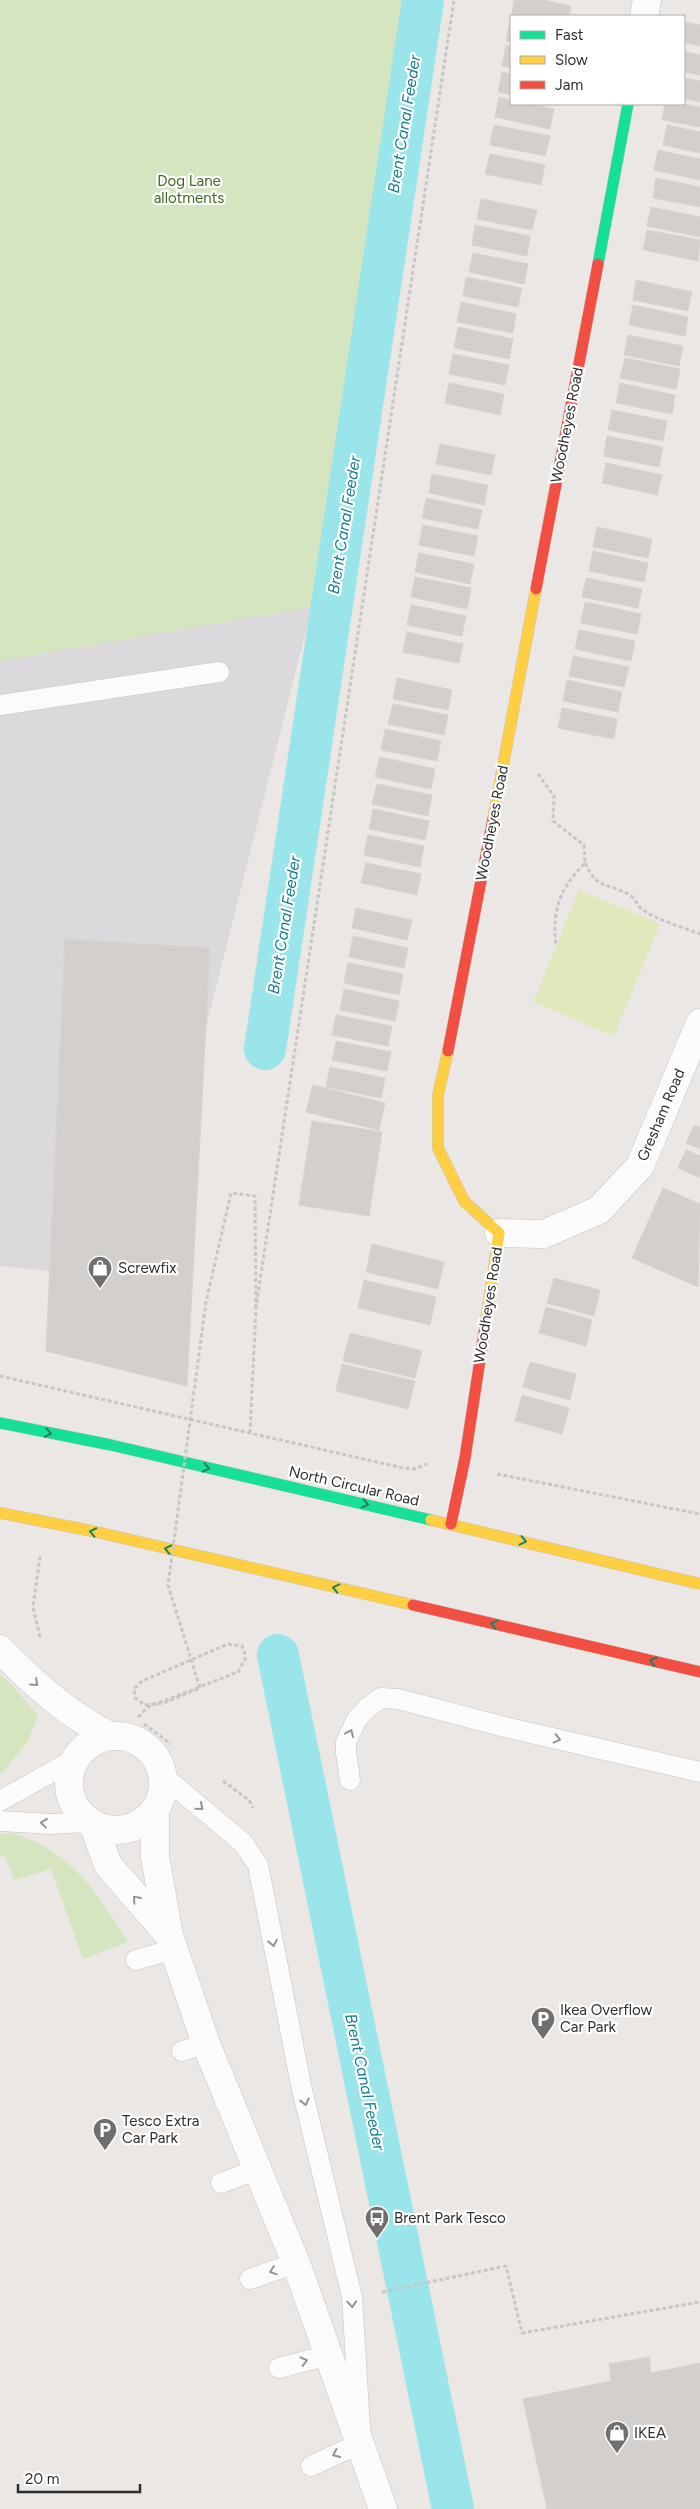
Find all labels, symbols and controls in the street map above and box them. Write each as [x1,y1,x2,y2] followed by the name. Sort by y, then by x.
[510,15,685,105] legend
[555,26,584,44] text: Fast
[555,51,588,69] text: Slow
[384,53,424,194] water label: Brent Canal Feeder
[555,76,583,94] text: Jam
[154,172,224,207] park label: Dog Lane allotments
[547,366,587,484] street label: Woodheyes Road
[324,454,364,595] water label: Brent Canal Feeder
[472,764,512,882] street label: Woodheyes Road
[264,854,304,995] water label: Brent Canal Feeder
[633,1066,689,1164] street label: Gresham Road
[470,1246,506,1364] street label: Woodheyes Road
[87,1255,113,1289] shop icon: Screwfix
[118,1259,176,1277] place label: Screwfix
[43,1427,52,1437] one-way arrow
[202,1462,211,1473] one-way arrow
[287,1462,421,1510] street label: North Circular Road
[360,1498,369,1509] one-way arrow
[89,1527,98,1537] one-way arrow
[518,1535,527,1546] one-way arrow
[164,1544,173,1555] one-way arrow
[331,1583,340,1594] one-way arrow
[490,1619,499,1630] one-way arrow
[648,1656,657,1667] one-way arrow
[29,1678,38,1687] one-way arrow
[344,1729,355,1738] one-way arrow
[552,1733,561,1744] one-way arrow
[194,1801,203,1810] one-way arrow
[40,1818,48,1829] one-way arrow
[134,1896,142,1905] one-way arrow
[267,1939,278,1948] one-way arrow
[560,2001,653,2036] place label: Ikea Overflow Car Park
[530,2006,556,2040] parking icon: Ikea Overflow Car Park
[341,2012,389,2153] water label: Brent Canal Feeder
[299,2098,310,2107] one-way arrow
[122,2112,199,2147] place label: Tesco Extra Car Park
[92,2117,118,2151] parking icon: Tesco Extra Car Park
[364,2205,390,2239] bus stop icon: Brent Park Tesco
[394,2209,506,2227] place label: Brent Park Tesco
[269,2265,277,2275] one-way arrow
[347,2300,358,2308] one-way arrow
[300,2356,309,2367] one-way arrow
[604,2420,630,2454] shop icon: IKEA
[634,2424,666,2442] place label: IKEA
[332,2448,341,2459] one-way arrow
[18,2462,140,2494] scale bar
[25,2470,59,2488] text: 20 m

